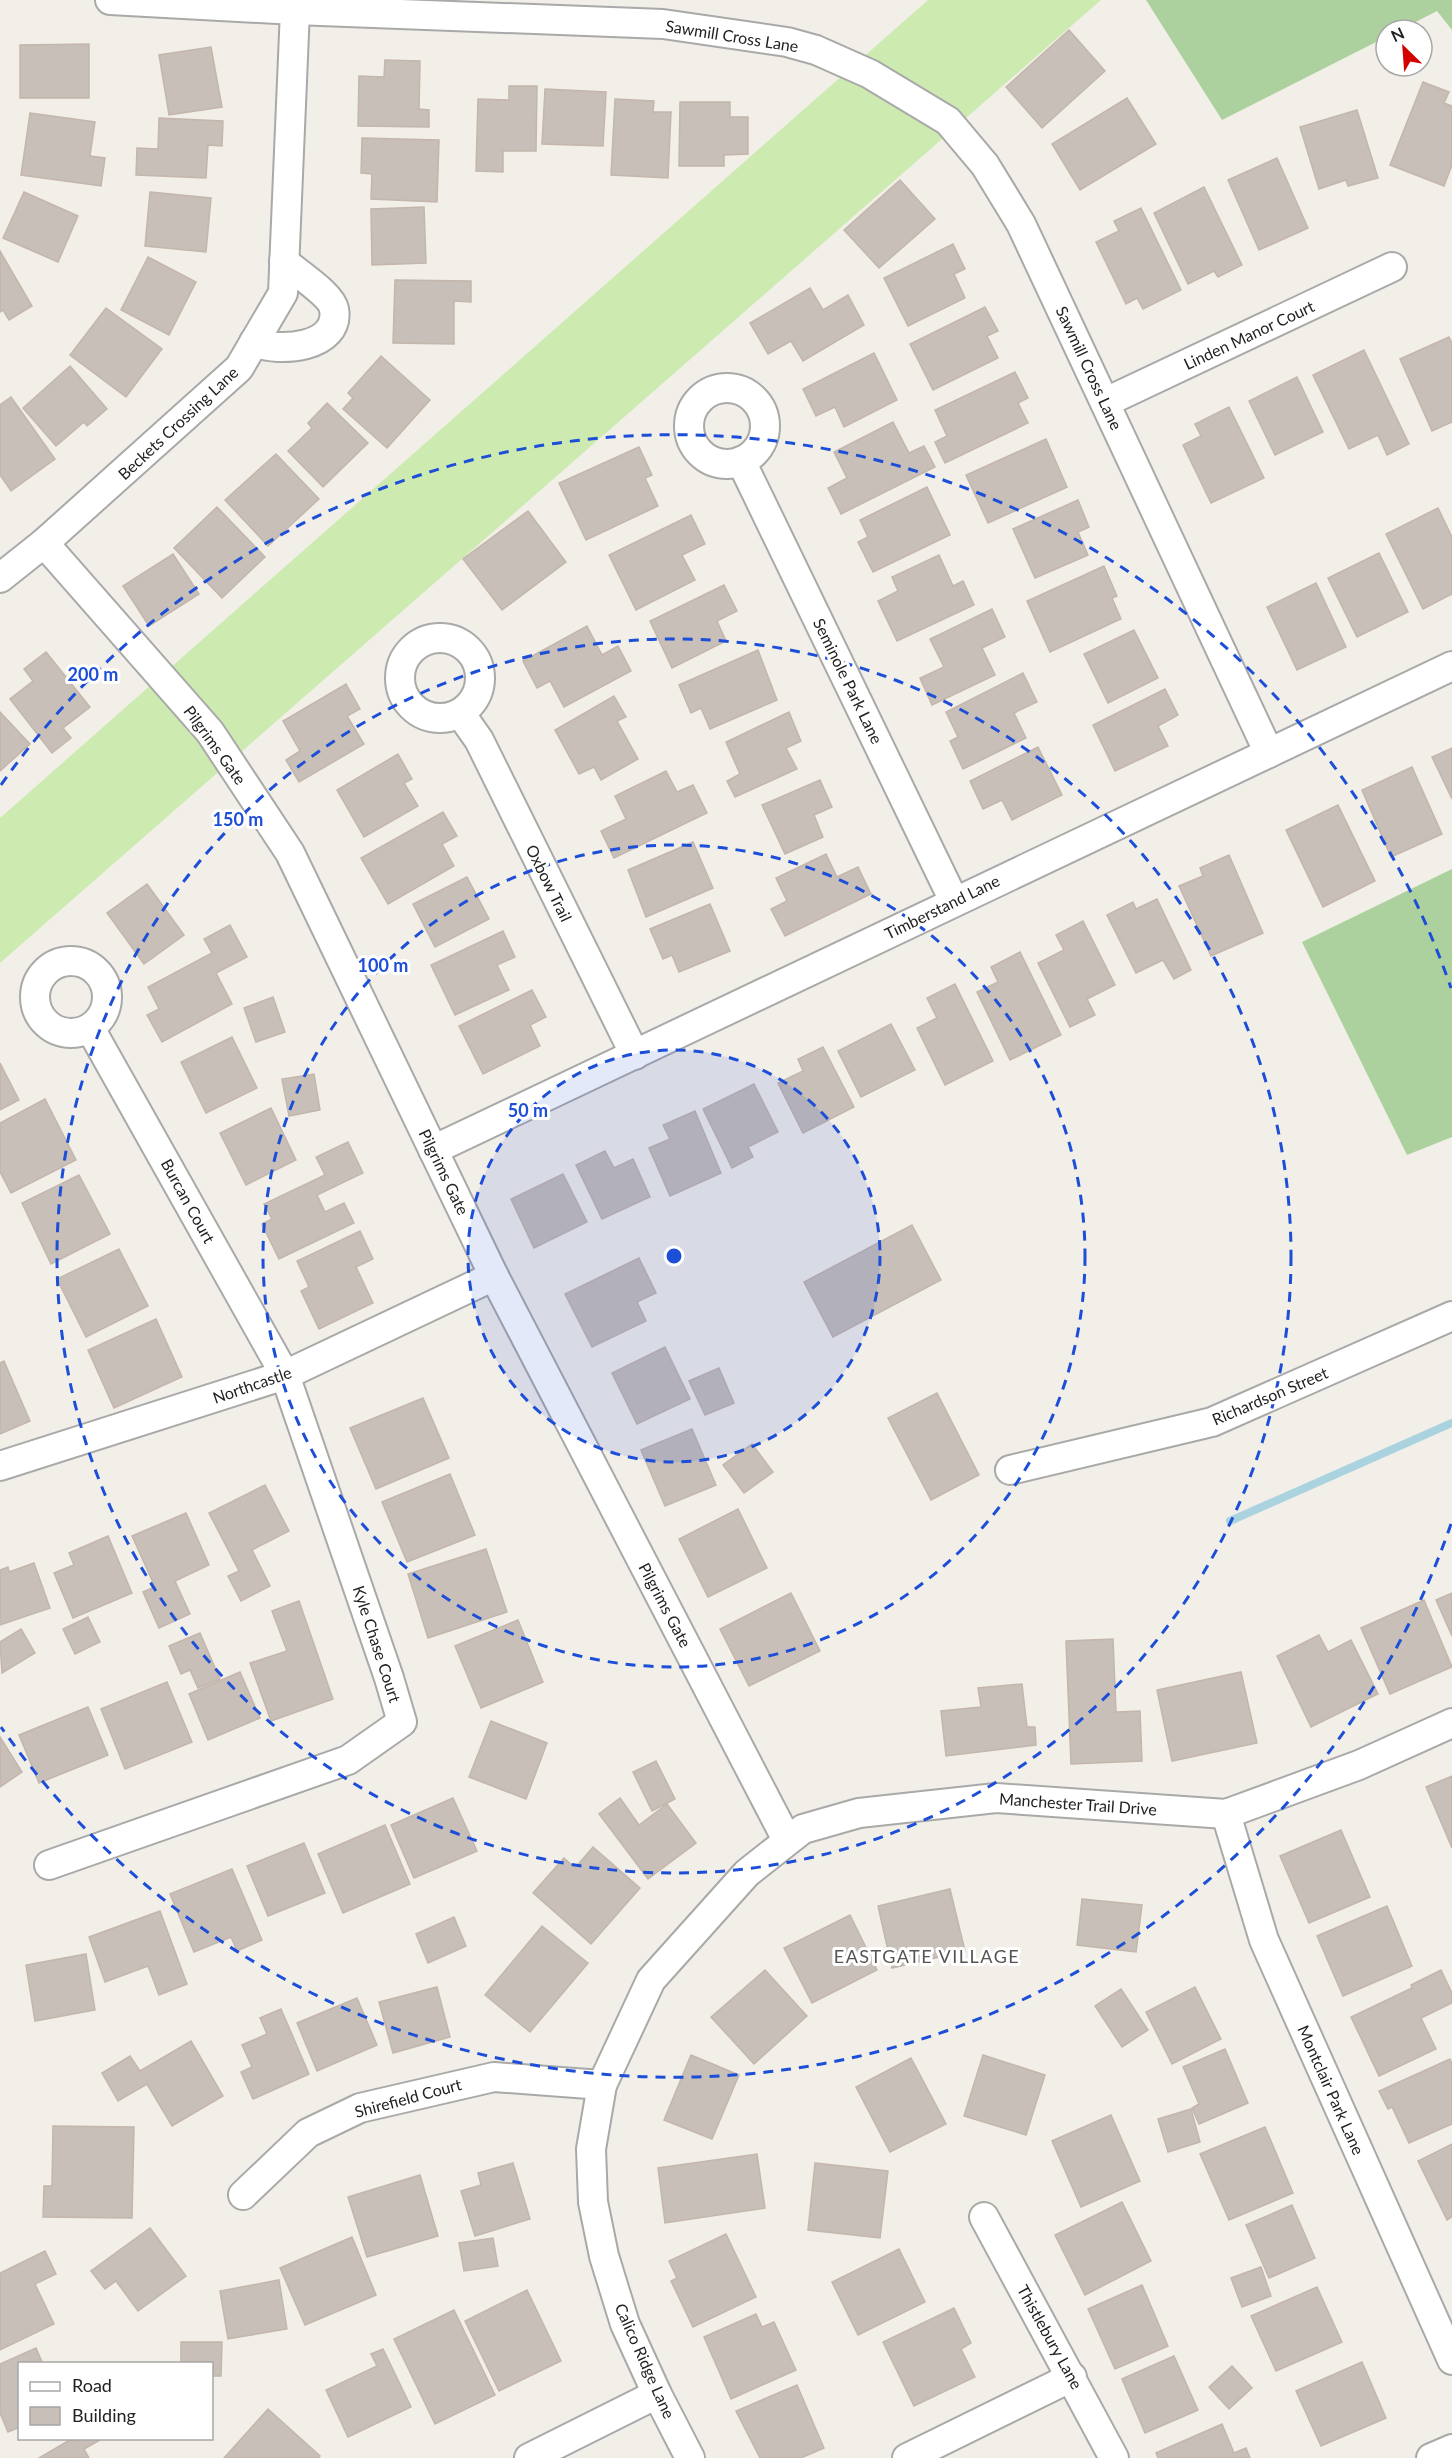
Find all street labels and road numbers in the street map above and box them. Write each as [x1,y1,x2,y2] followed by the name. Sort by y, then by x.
[664,16,800,55] street label: Sawmill Cross Lane
[1181,296,1317,373] street label: Linden Manor Court
[1052,303,1126,433] street label: Sawmill Cross Lane
[114,362,242,483] street label: Beckets Crossing Lane
[810,615,887,747] street label: Seminole Park Lane
[180,702,250,788] street label: Pilgrims Gate
[523,841,576,924] street label: Oxbow Trail
[881,870,1002,943] street label: Timberstand Lane
[416,1126,473,1218] street label: Pilgrims Gate
[158,1155,219,1246] street label: Burcan Court
[210,1362,294,1407] street label: Northcastle
[1209,1362,1331,1428] street label: Richardson Street
[635,1559,696,1650] street label: Pilgrims Gate
[350,1583,405,1705] street label: Kyle Chase Court
[999,1789,1157,1818] street label: Manchester Trail Drive
[1294,2022,1369,2158] street label: Montclair Park Lane
[352,2074,464,2121] street label: Shirefield Court
[1014,2281,1087,2392] street label: Thistlebury Lane
[612,2300,679,2421] street label: Calico Ridge Lane

